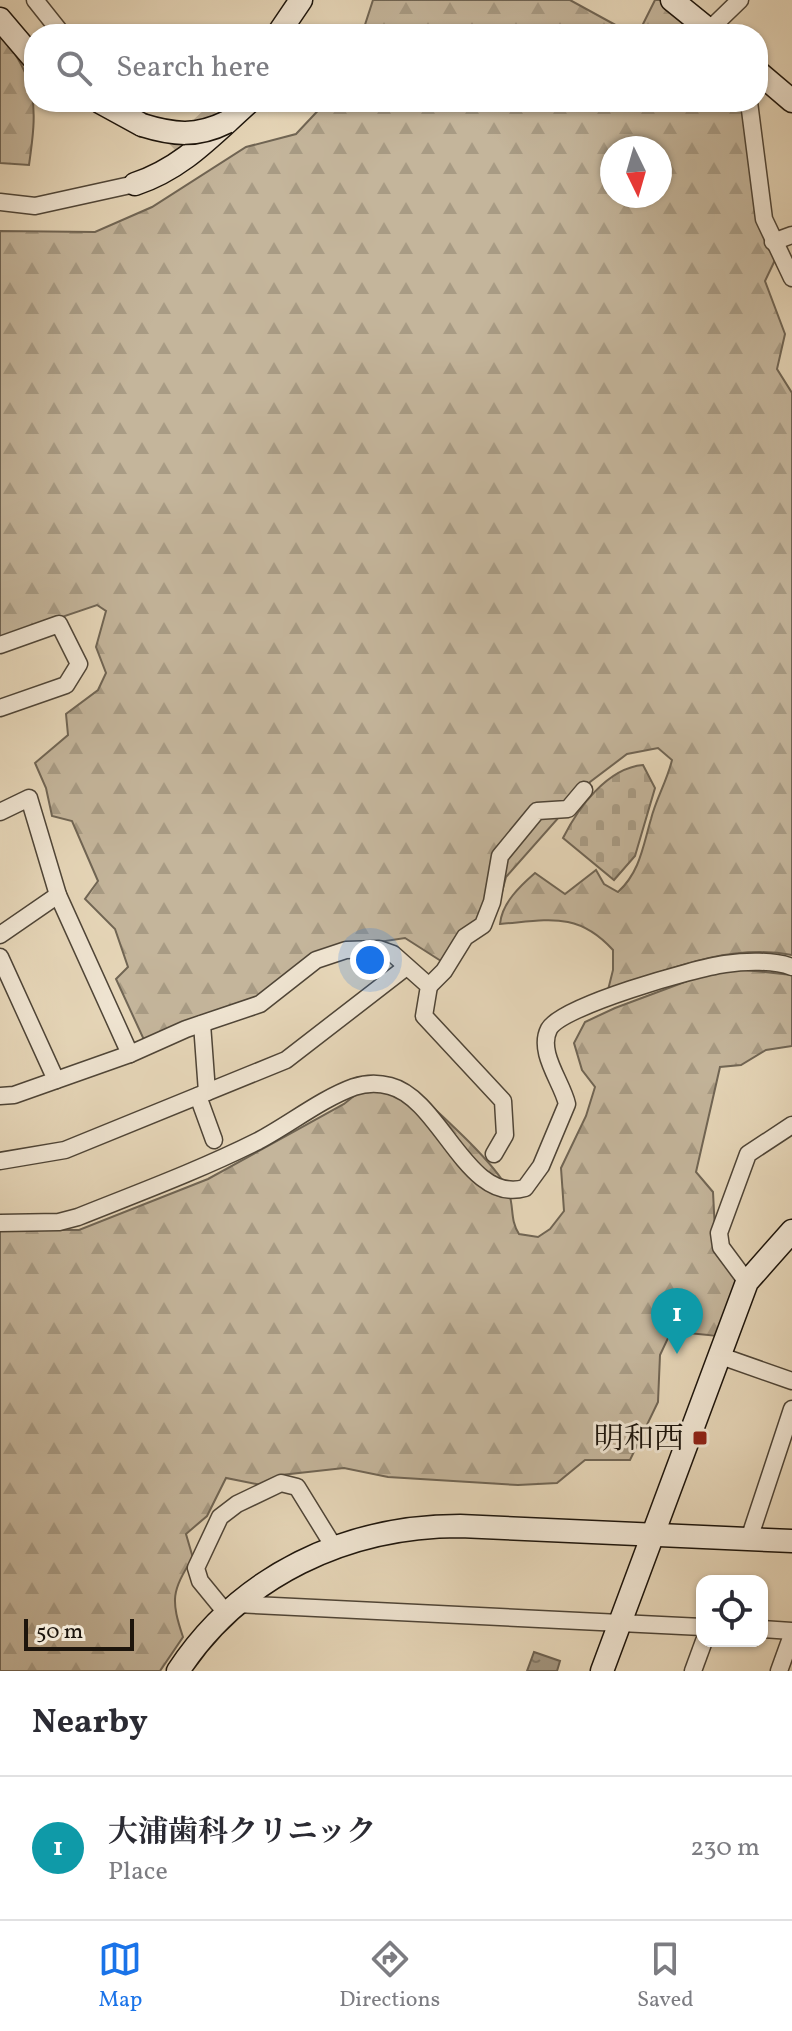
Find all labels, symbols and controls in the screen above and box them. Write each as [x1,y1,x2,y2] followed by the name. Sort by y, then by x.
[24,24,768,112] search box
[52,46,96,90] icon: search
[116,47,270,89] text: Search here
[600,136,672,208] north arrow
[350,940,390,980] your location
[651,1288,703,1354] pin: 1
[594,1419,684,1461] place label: 明和西
[691,1429,709,1447] marker: 明和西
[696,1575,768,1647] map controls
[696,1575,768,1647] button: locate
[24,1615,134,1651] scale bar
[36,1617,83,1648] text: 50 m
[32,1700,148,1747] text: Nearby
[108,1812,376,1854] text: 大浦歯科クリニック
[53,1830,63,1866] text: 1
[690,1830,760,1866] text: 230 m
[108,1854,168,1890] text: Place
[98,1937,142,2016] tab: Map
[339,1937,440,2016] tab: Directions
[637,1937,694,2016] tab: Saved

